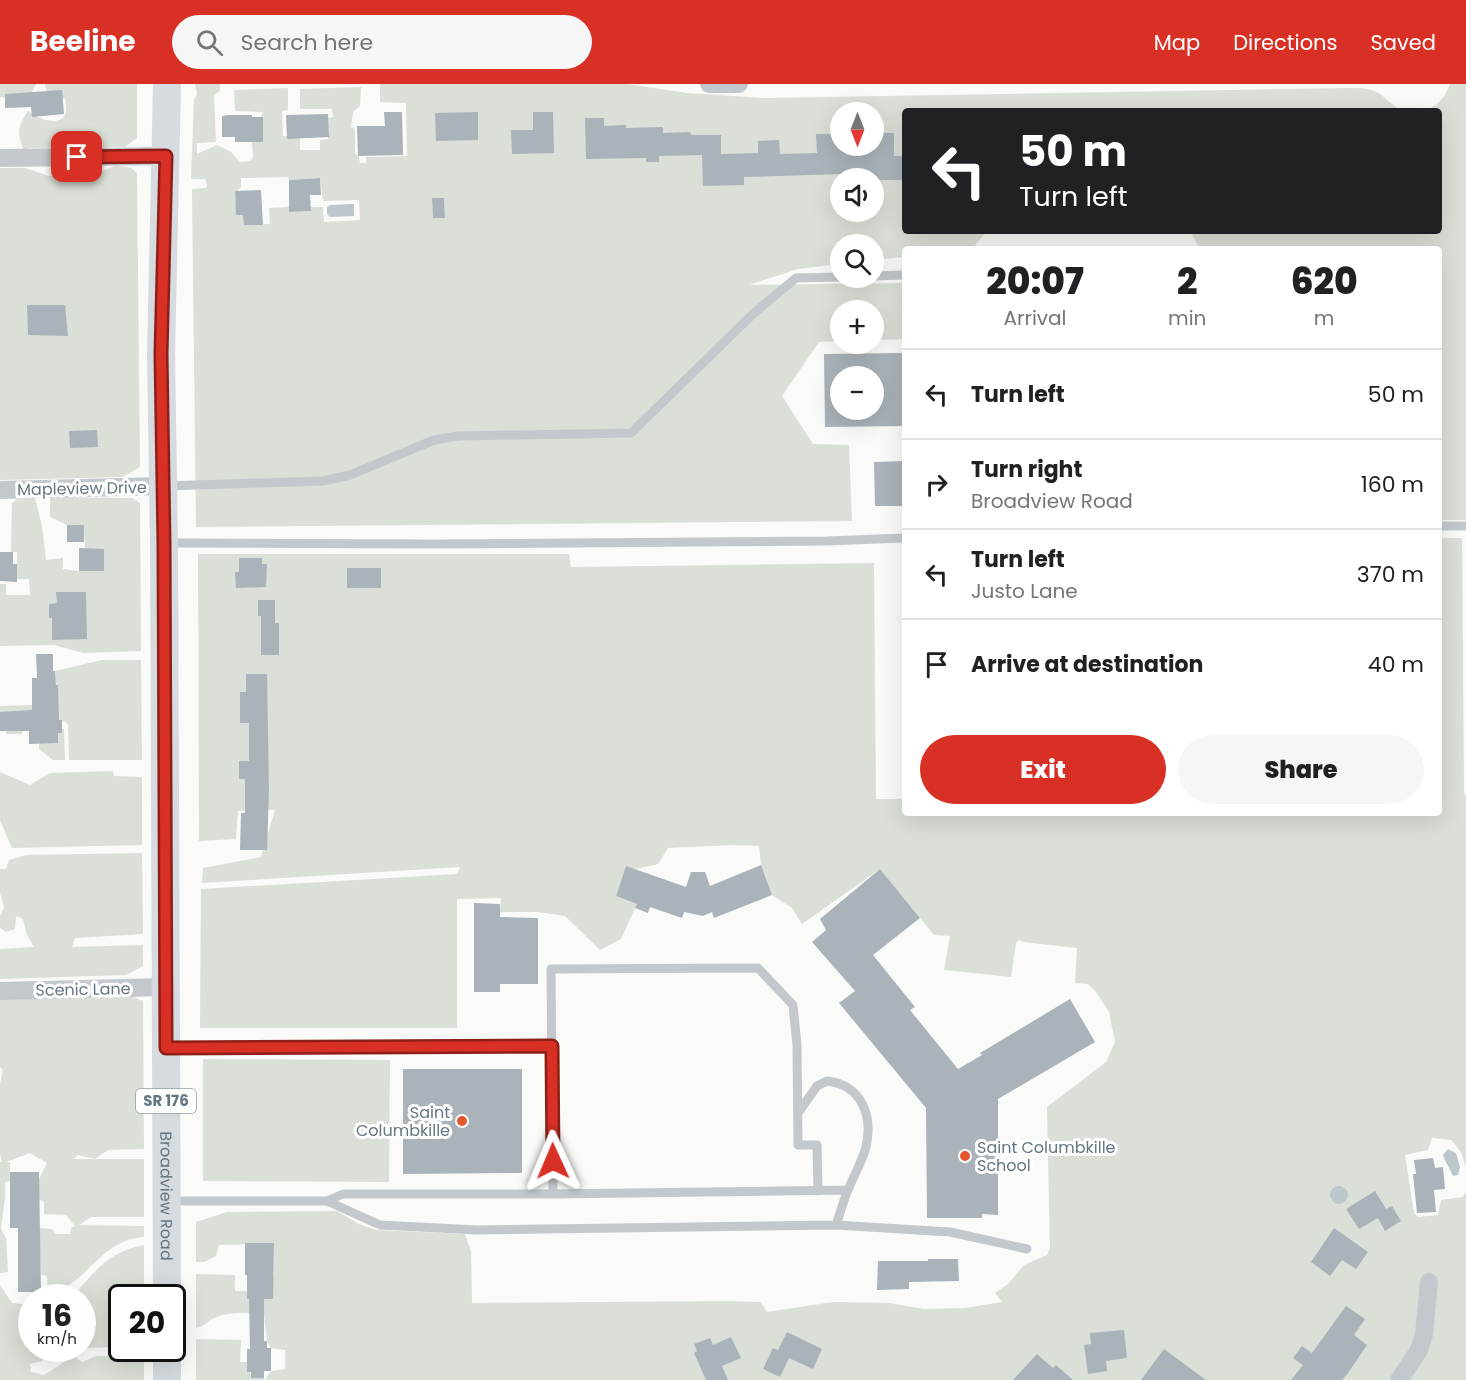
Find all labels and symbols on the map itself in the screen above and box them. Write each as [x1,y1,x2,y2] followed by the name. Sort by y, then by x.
[830,102,884,156] north arrow
[51,131,102,182] pin
[17,476,147,501] street label: Mapleview Drive
[35,977,131,1002] street label: Scenic Lane
[136,1089,196,1113] road number: SR 176
[356,1101,450,1142] place label: Saint Columbkille
[455,1114,469,1128] marker: Saint Columbkille
[521,1129,585,1193] position arrow
[154,1131,178,1261] street label: Broadview Road
[977,1136,1116,1177] place label: Saint Columbkille School
[958,1149,972,1163] marker: Saint Columbkille School
[108,1284,186,1362] speed limit sign: 20

